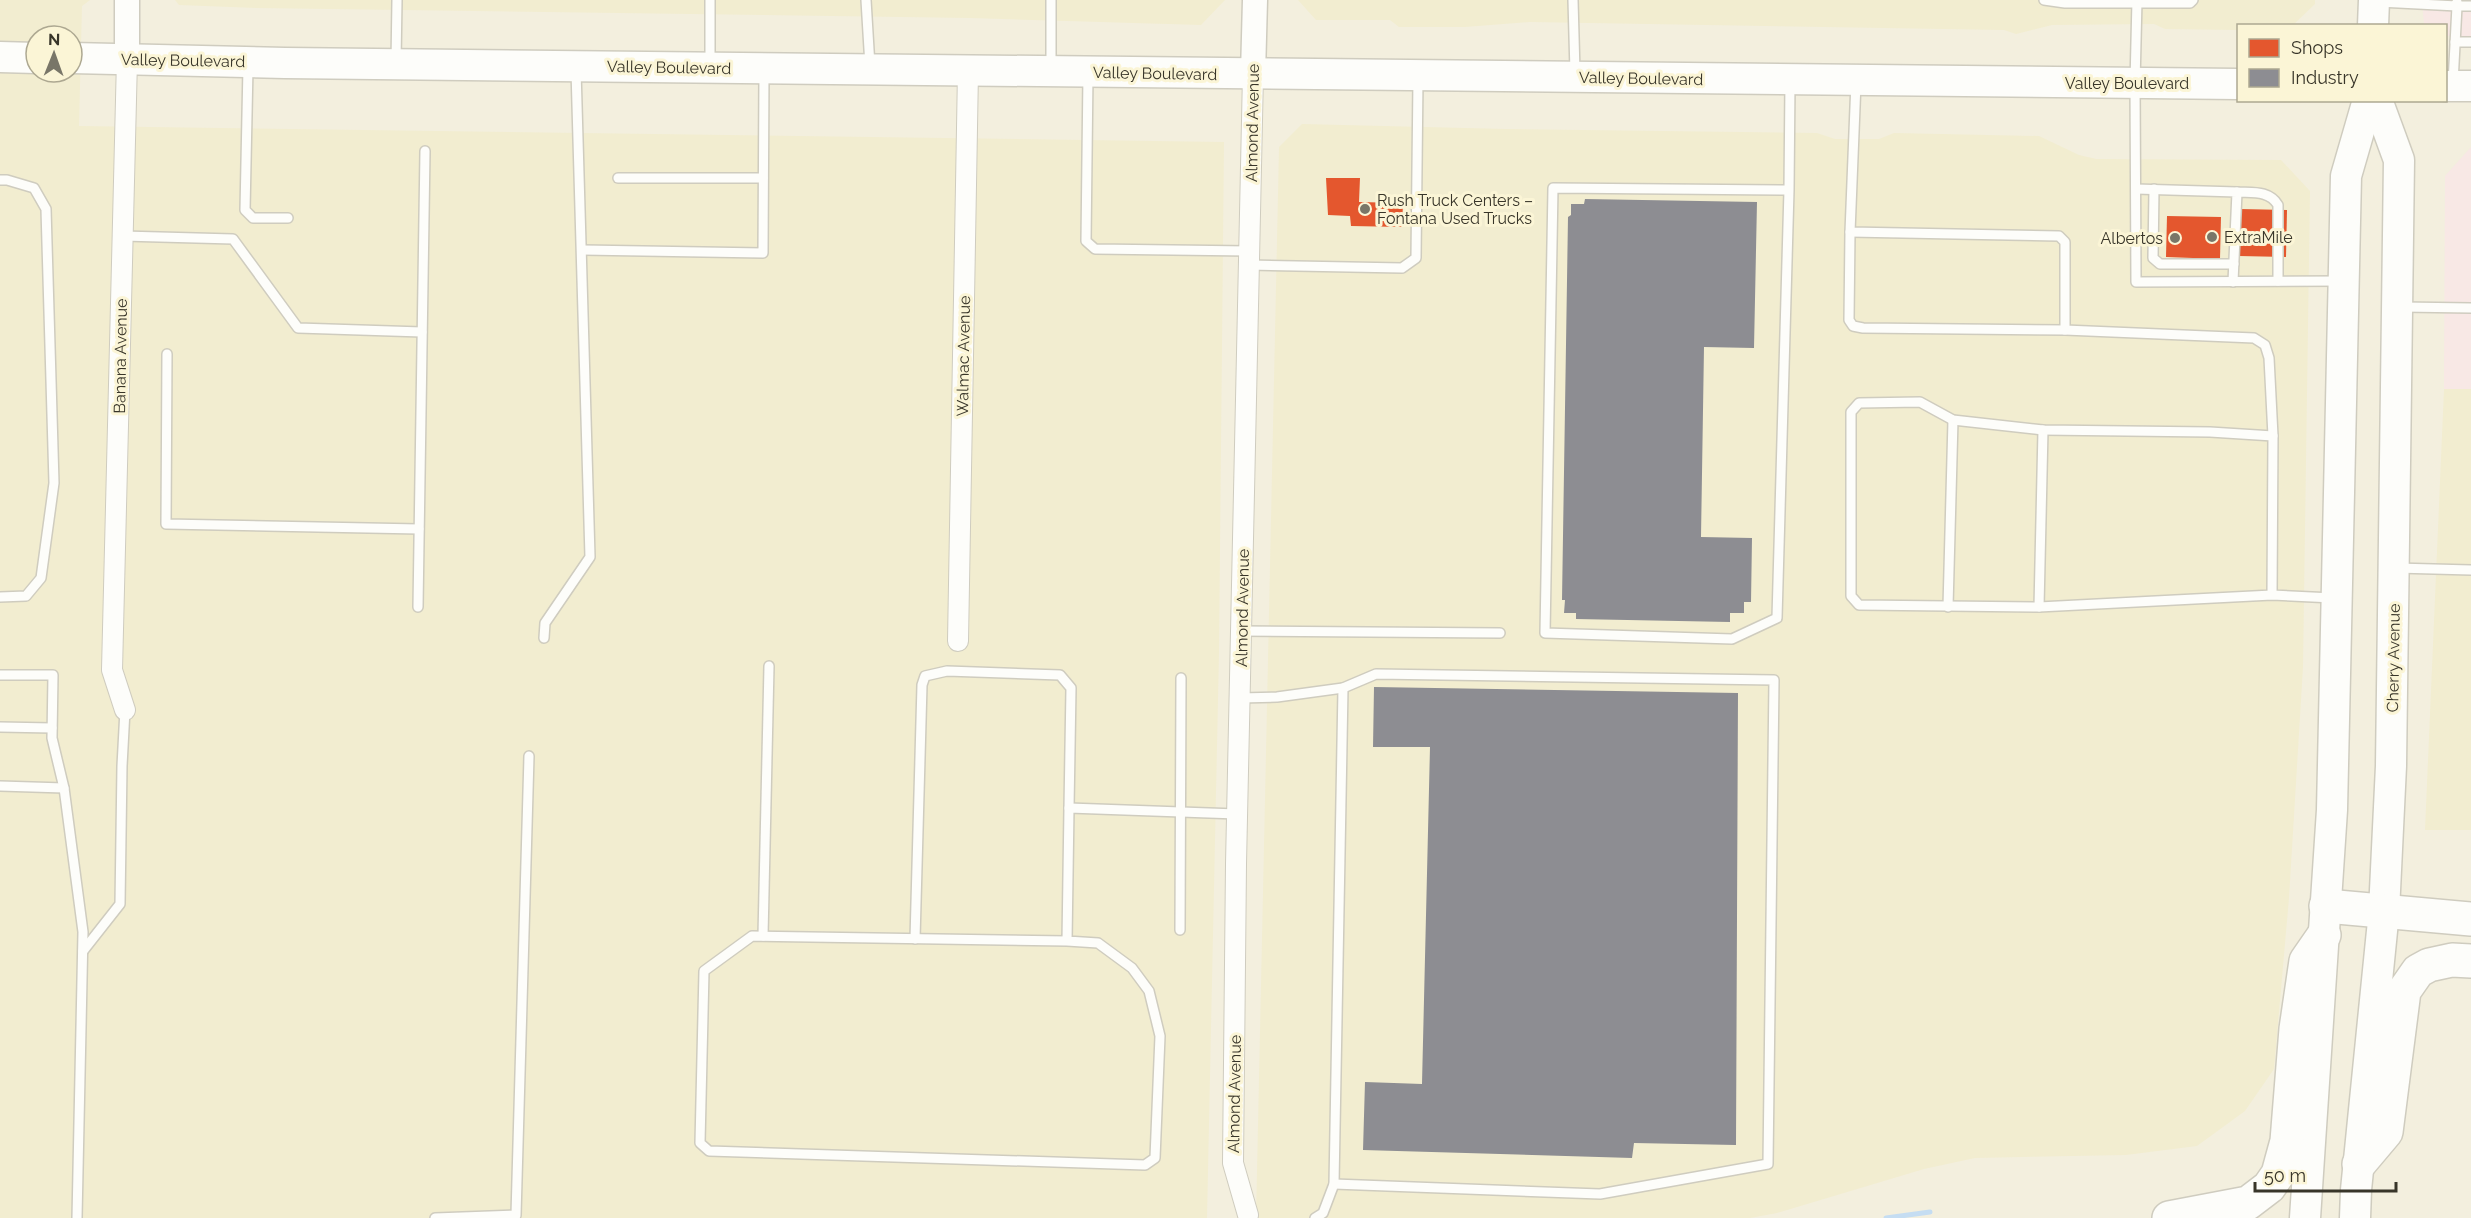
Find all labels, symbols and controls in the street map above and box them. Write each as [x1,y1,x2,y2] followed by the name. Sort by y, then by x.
[24,24,84,84] north arrow
[2237,24,2447,102] legend
[48,30,61,49] text: N
[2291,37,2343,58] text: Shops
[121,50,245,71] street label: Valley Boulevard
[607,57,731,78] street label: Valley Boulevard
[1093,63,1217,84] street label: Valley Boulevard
[1242,64,1263,182] street label: Almond Avenue
[2291,67,2359,88] text: Industry
[1579,68,1703,89] street label: Valley Boulevard
[2065,74,2189,93] street label: Valley Boulevard
[1377,191,1533,228] place label: Rush Truck Centers – Fontana Used Trucks
[1358,202,1372,216] marker: Rush Truck Centers – Fontana Used Trucks
[2224,228,2293,247] place label: ExtraMile
[2100,229,2163,248] place label: Albertos
[2205,230,2219,244] marker: ExtraMile
[2168,231,2182,245] marker: Albertos
[953,295,974,417] street label: Walmac Avenue
[110,298,131,414] street label: Banana Avenue
[1232,549,1253,667] street label: Almond Avenue
[2383,603,2404,713] street label: Cherry Avenue
[1224,1035,1245,1153] street label: Almond Avenue
[2255,1155,2396,1193] scale bar
[2264,1165,2306,1186] text: 50 m

